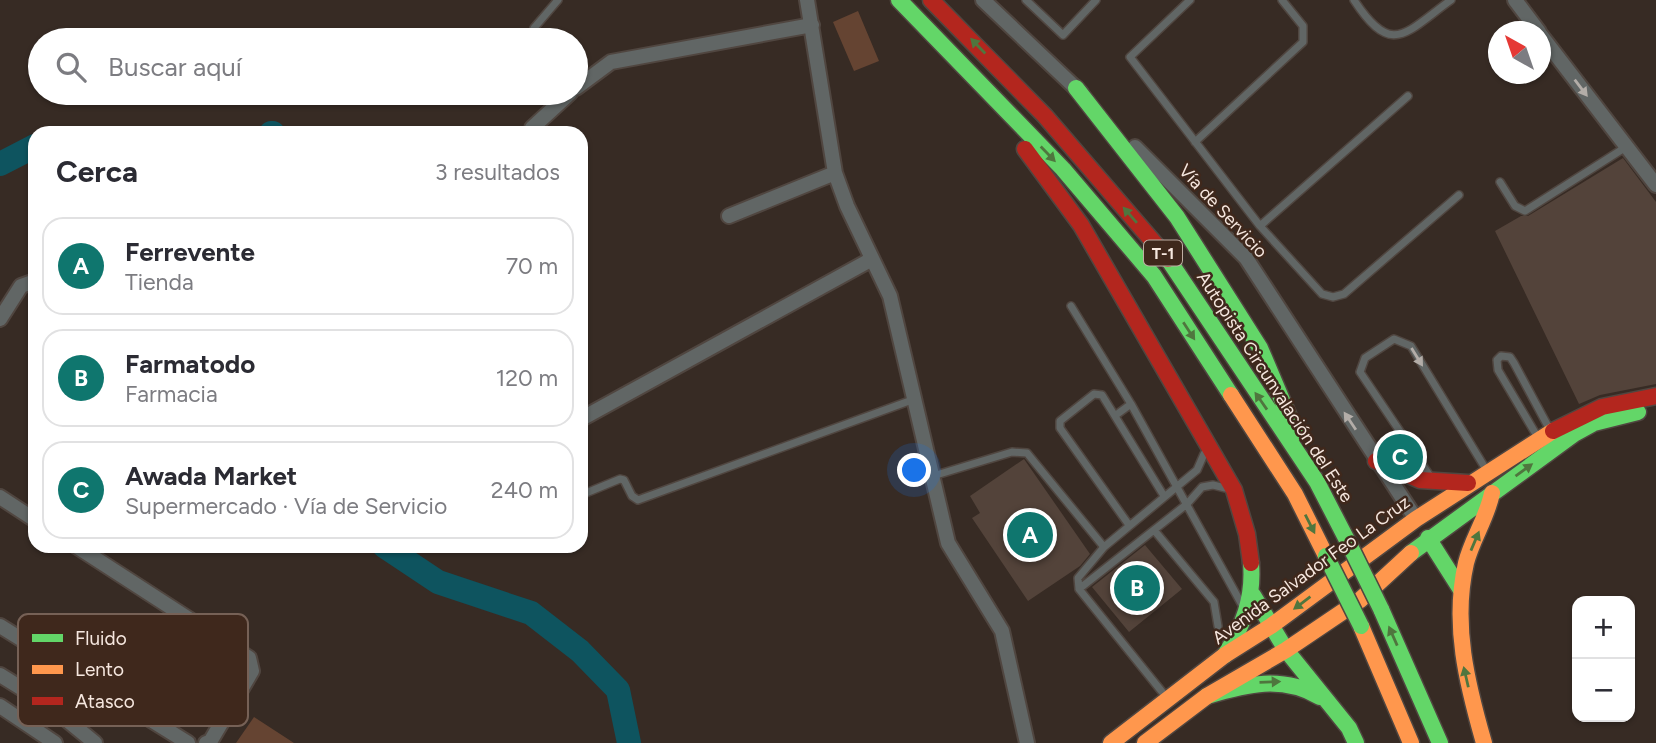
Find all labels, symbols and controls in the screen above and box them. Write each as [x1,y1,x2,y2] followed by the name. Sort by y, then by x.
[1488,21,1551,84] north arrow
[28,28,588,105] search box
[969,38,986,55] one-way arrow
[52,48,90,86] icon: search
[108,51,242,83] text: Buscar aquí
[1574,79,1589,97] one-way arrow
[1039,145,1056,162] one-way arrow
[56,153,138,190] text: Cerca
[435,158,560,186] text: 3 resultados
[1174,160,1272,262] street label: Vía de Servicio
[1123,206,1139,223] one-way arrow
[125,236,255,268] text: Ferrevente
[1144,241,1182,266] road number: T-1
[73,252,89,280] text: A
[506,252,558,280] text: 70 m
[125,268,194,296] text: Tienda
[1192,268,1358,507] street label: Autopista Circunvalación del Este
[1182,322,1195,341] one-way arrow
[1411,347,1424,366] one-way arrow
[125,348,255,380] text: Farmatodo
[74,364,88,392] text: B
[496,364,558,392] text: 120 m
[125,380,218,408] text: Farmacia
[1254,392,1268,410] one-way arrow
[1344,412,1357,431] one-way arrow
[1377,431,1423,483] pin: C
[897,453,931,487] your location
[125,460,297,492] text: Awada Market
[1515,463,1533,477] one-way arrow
[73,476,89,504] text: C
[491,476,558,504] text: 240 m
[1208,491,1414,649] street label: Avenida Salvador Feo La Cruz
[125,492,447,520] text: Supermercado · Vía de Servicio
[1007,509,1053,561] pin: A
[1304,514,1315,534] one-way arrow
[1469,530,1480,551] one-way arrow
[1114,562,1160,614] pin: B
[1293,596,1311,610] one-way arrow
[1572,596,1635,722] map controls
[1572,596,1635,659] button: +
[18,614,248,726] legend
[1387,625,1398,646] one-way arrow
[75,627,127,650] text: Fluido
[75,658,124,681] text: Lento
[1572,659,1635,722] button: −
[1460,666,1471,688] one-way arrow
[1259,677,1281,688] one-way arrow
[75,690,135,713] text: Atasco

